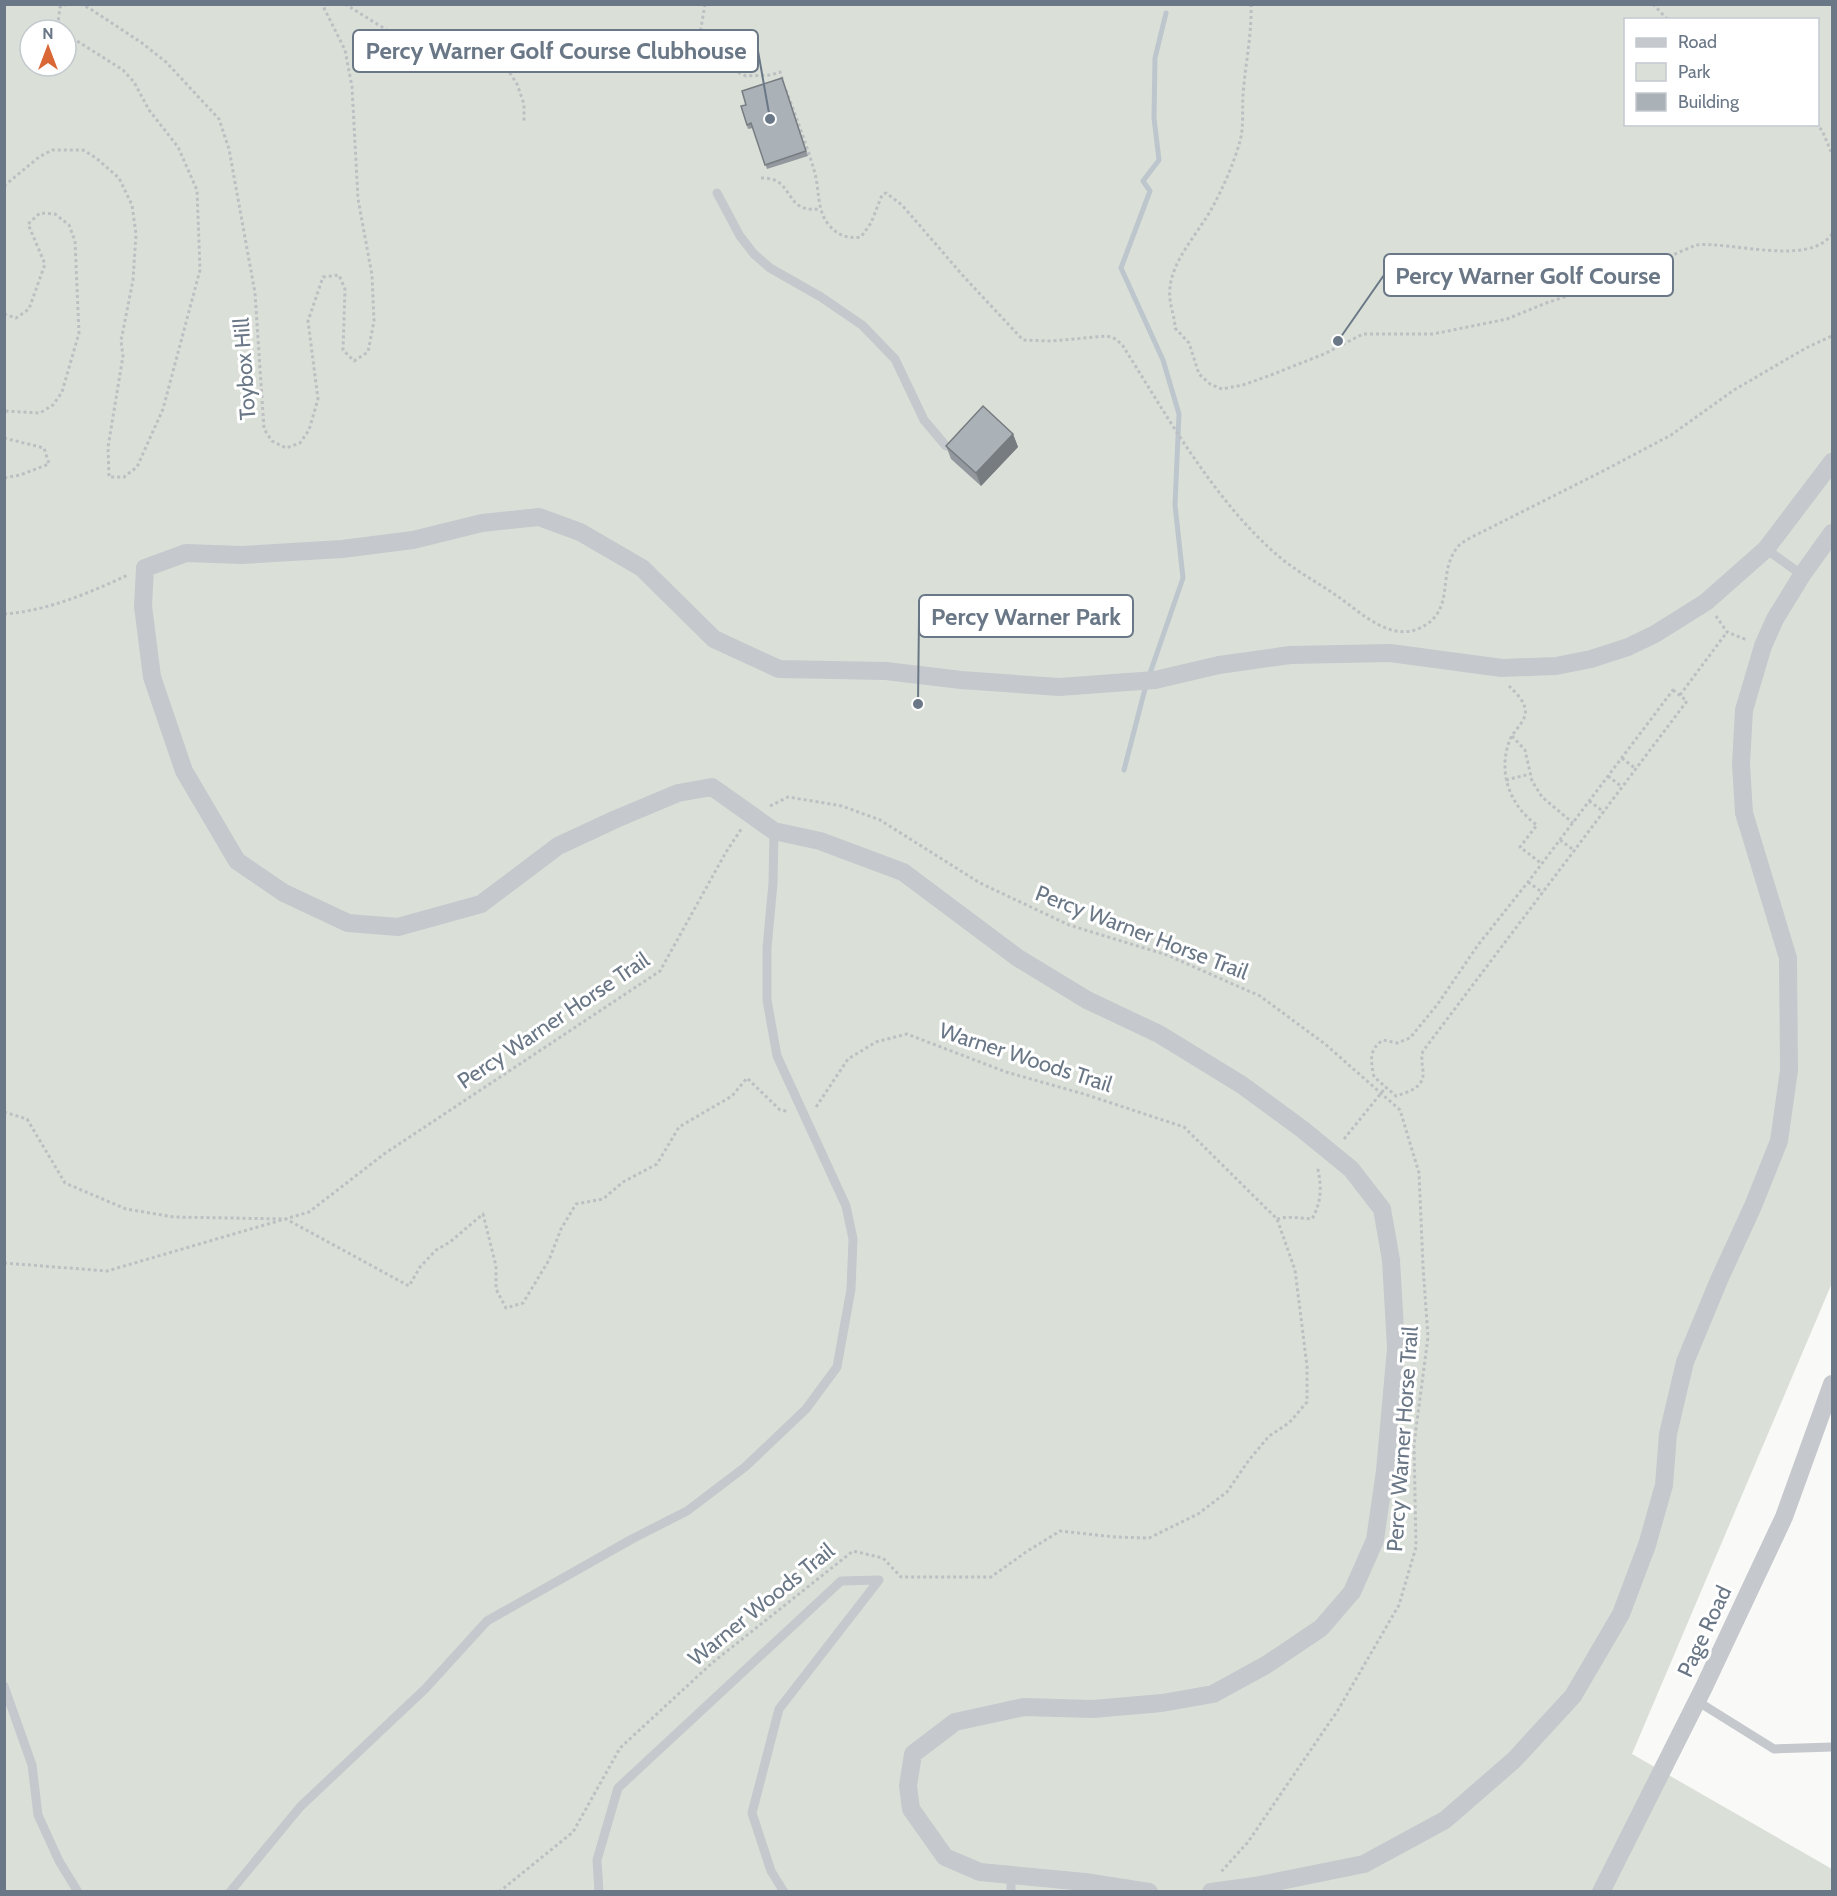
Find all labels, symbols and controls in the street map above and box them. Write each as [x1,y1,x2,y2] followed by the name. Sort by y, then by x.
[18,18,78,78] north arrow
[1624,18,1819,126] legend
[42,24,54,43] text: N
[353,30,758,72] callout: Percy Warner Golf Course Clubhouse
[1678,31,1717,53] text: Road
[365,36,747,65] text: Percy Warner Golf Course Clubhouse
[1678,61,1711,83] text: Park
[1678,91,1740,113] text: Building
[1384,254,1673,296] callout: Percy Warner Golf Course
[1395,261,1661,290] text: Percy Warner Golf Course
[227,316,262,421] street label: Toybox Hill
[919,595,1133,637] callout: Percy Warner Park
[931,602,1121,631] text: Percy Warner Park
[1032,879,1253,986] street label: Percy Warner Horse Trail
[452,946,655,1095] street label: Percy Warner Horse Trail
[936,1017,1117,1098] street label: Warner Woods Trail
[1381,1325,1424,1553] street label: Percy Warner Horse Trail
[683,1537,841,1672] street label: Warner Woods Trail
[1672,1581,1737,1681] street label: Page Road

